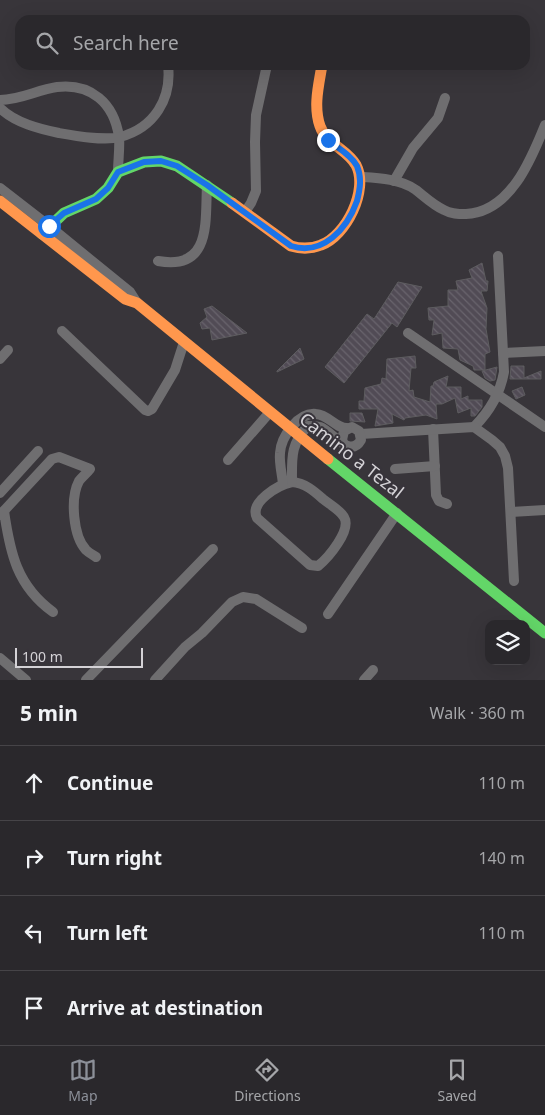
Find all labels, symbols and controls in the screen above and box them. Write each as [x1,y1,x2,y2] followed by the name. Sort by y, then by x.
[15,15,530,70] search box
[33,29,61,57] icon: search
[73,30,179,56] text: Search here
[317,129,340,152] route end
[38,215,61,238] route start
[295,407,409,503] street label: Camino a Tezal
[485,620,530,665] map controls
[485,620,530,665] button: layers
[15,645,142,668] scale bar
[22,647,63,666] text: 100 m
[20,699,78,727] text: 5 min
[430,702,525,724] text: Walk · 360 m
[20,769,48,797] icon: ahead
[67,770,153,796] text: Continue
[478,772,525,794] text: 110 m
[20,844,48,872] icon: right
[67,845,162,871] text: Turn right
[478,847,525,869] text: 140 m
[20,919,48,947] icon: left
[67,920,148,946] text: Turn left
[478,922,525,944] text: 110 m
[20,994,48,1022] icon: arrive
[67,995,263,1021] text: Arrive at destination
[68,1056,98,1105] tab: Map
[234,1056,301,1105] tab: Directions
[437,1056,477,1105] tab: Saved

